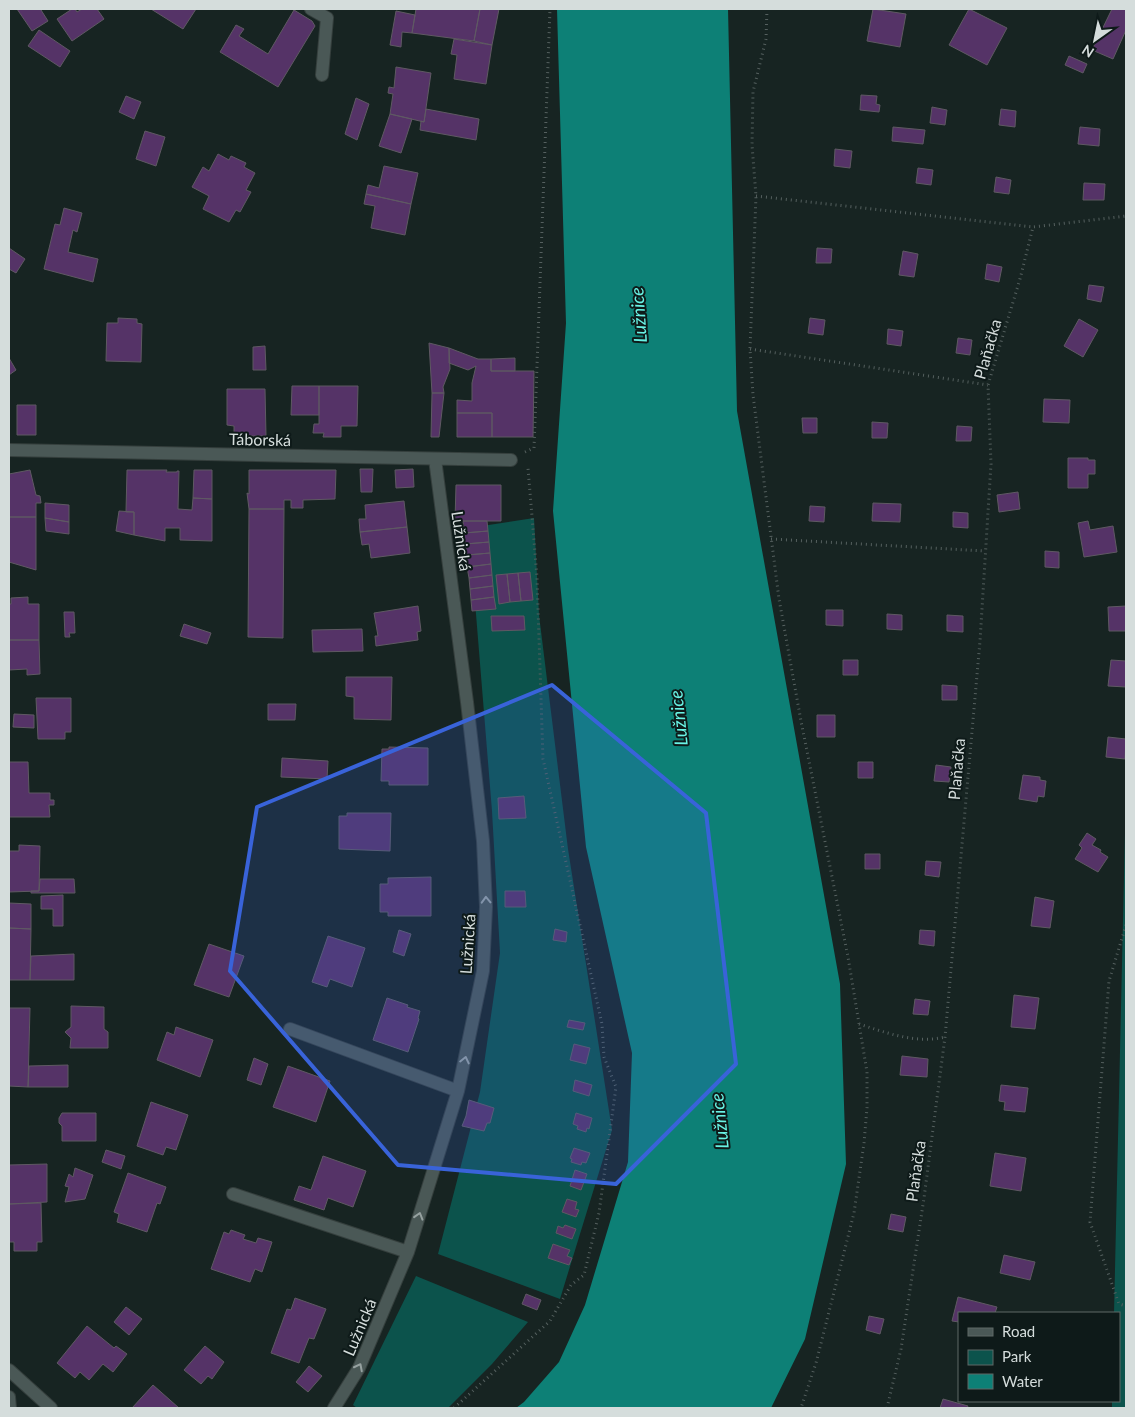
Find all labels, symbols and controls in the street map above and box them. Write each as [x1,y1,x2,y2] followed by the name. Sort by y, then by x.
[1070,15,1120,65] north arrow
[1078,41,1097,61] text: N
[625,287,651,343] water label: Lužnice
[969,317,1005,381] street label: Plaňačka
[229,429,291,449] street label: Táborská
[448,510,476,572] street label: Lužnická
[664,689,692,747] water label: Lužnice
[944,737,968,801] street label: Plaňačka
[480,895,491,903] one-way arrow
[455,913,479,975] street label: Lužnická
[459,1056,470,1065] one-way arrow
[705,1092,733,1150] water label: Lužnice
[901,1139,929,1203] street label: Plaňačka
[414,1212,424,1221] one-way arrow
[338,1295,380,1359] street label: Lužnická
[958,1312,1120,1402] legend
[1002,1322,1035,1340] text: Road
[1002,1347,1032,1365] text: Park
[353,1363,363,1372] one-way arrow
[1002,1372,1043,1390] text: Water

